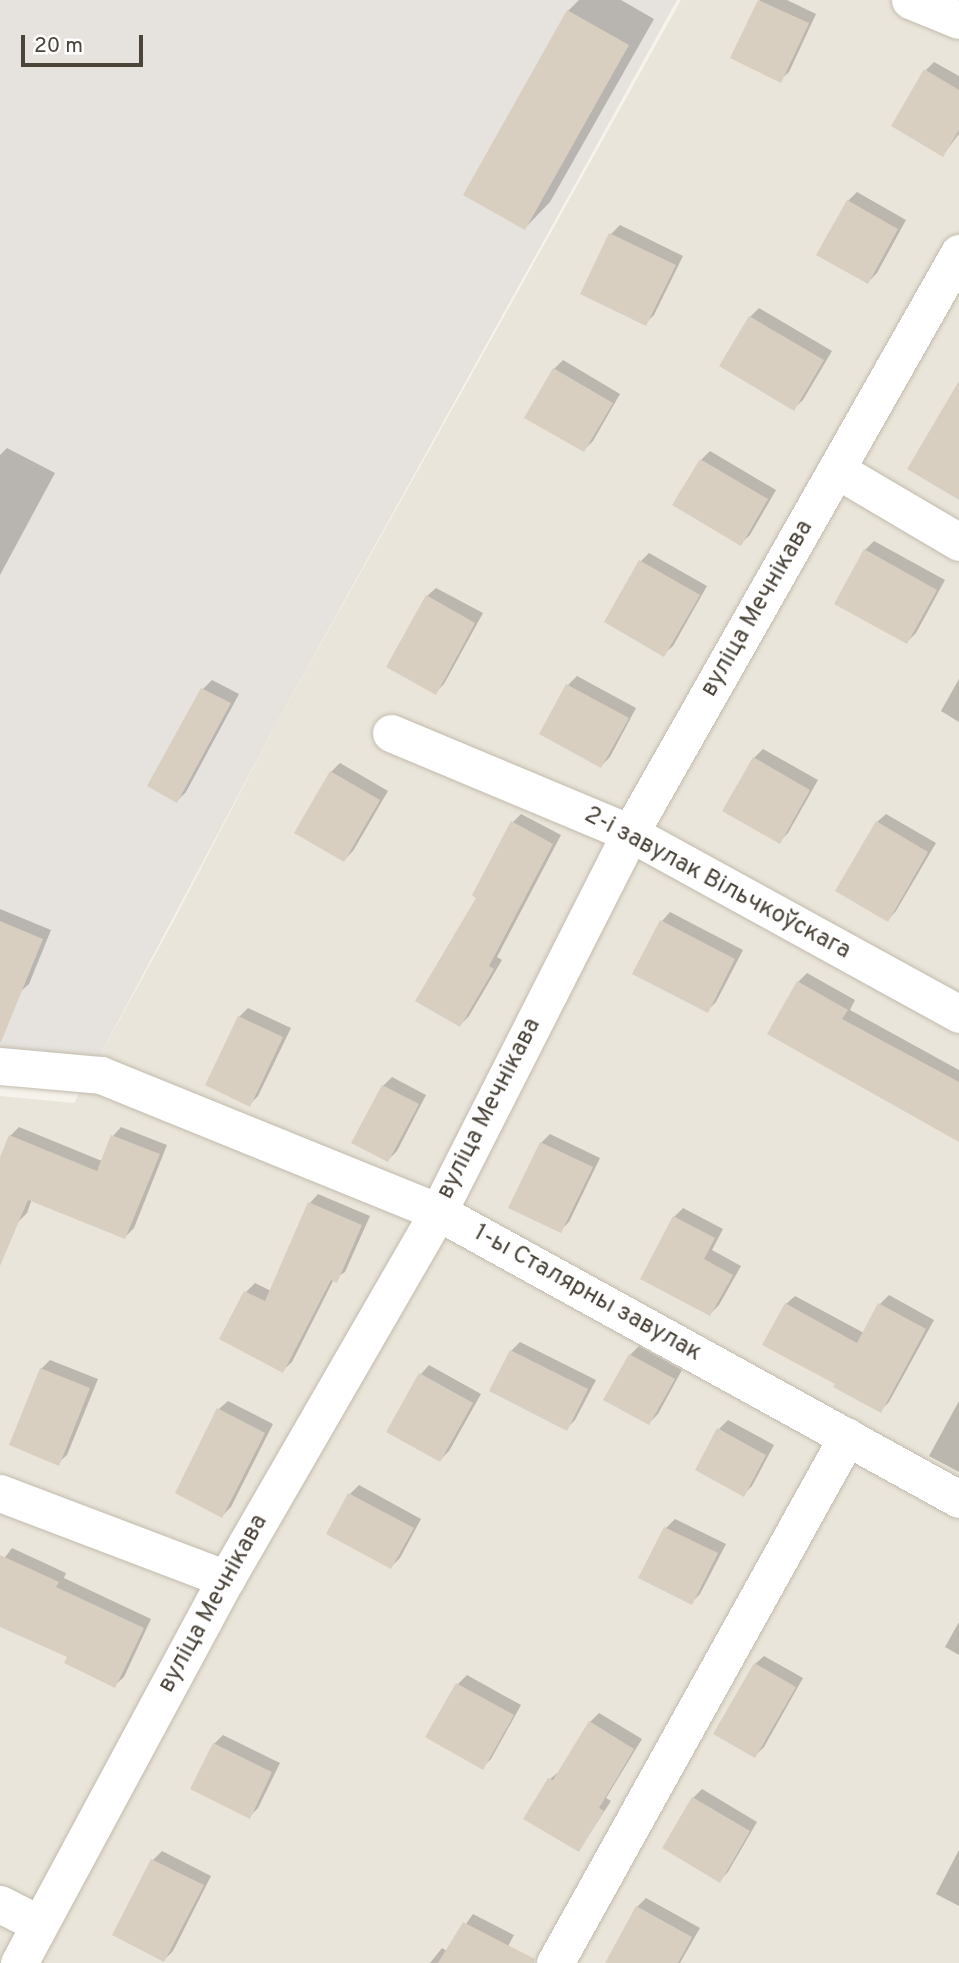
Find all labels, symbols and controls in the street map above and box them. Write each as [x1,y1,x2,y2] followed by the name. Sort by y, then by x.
[24,21,147,65] scale bar
[34,33,83,60] text: 20 m
[696,516,820,702] street label: вуліца Мечнікава
[579,801,855,967] street label: 2-і завулак Вільчкоўскага
[432,1014,548,1204] street label: вуліца Мечнікава
[468,1219,706,1369] street label: 1-ы Сталярны завулак
[153,1510,275,1698] street label: вуліца Мечнікава

